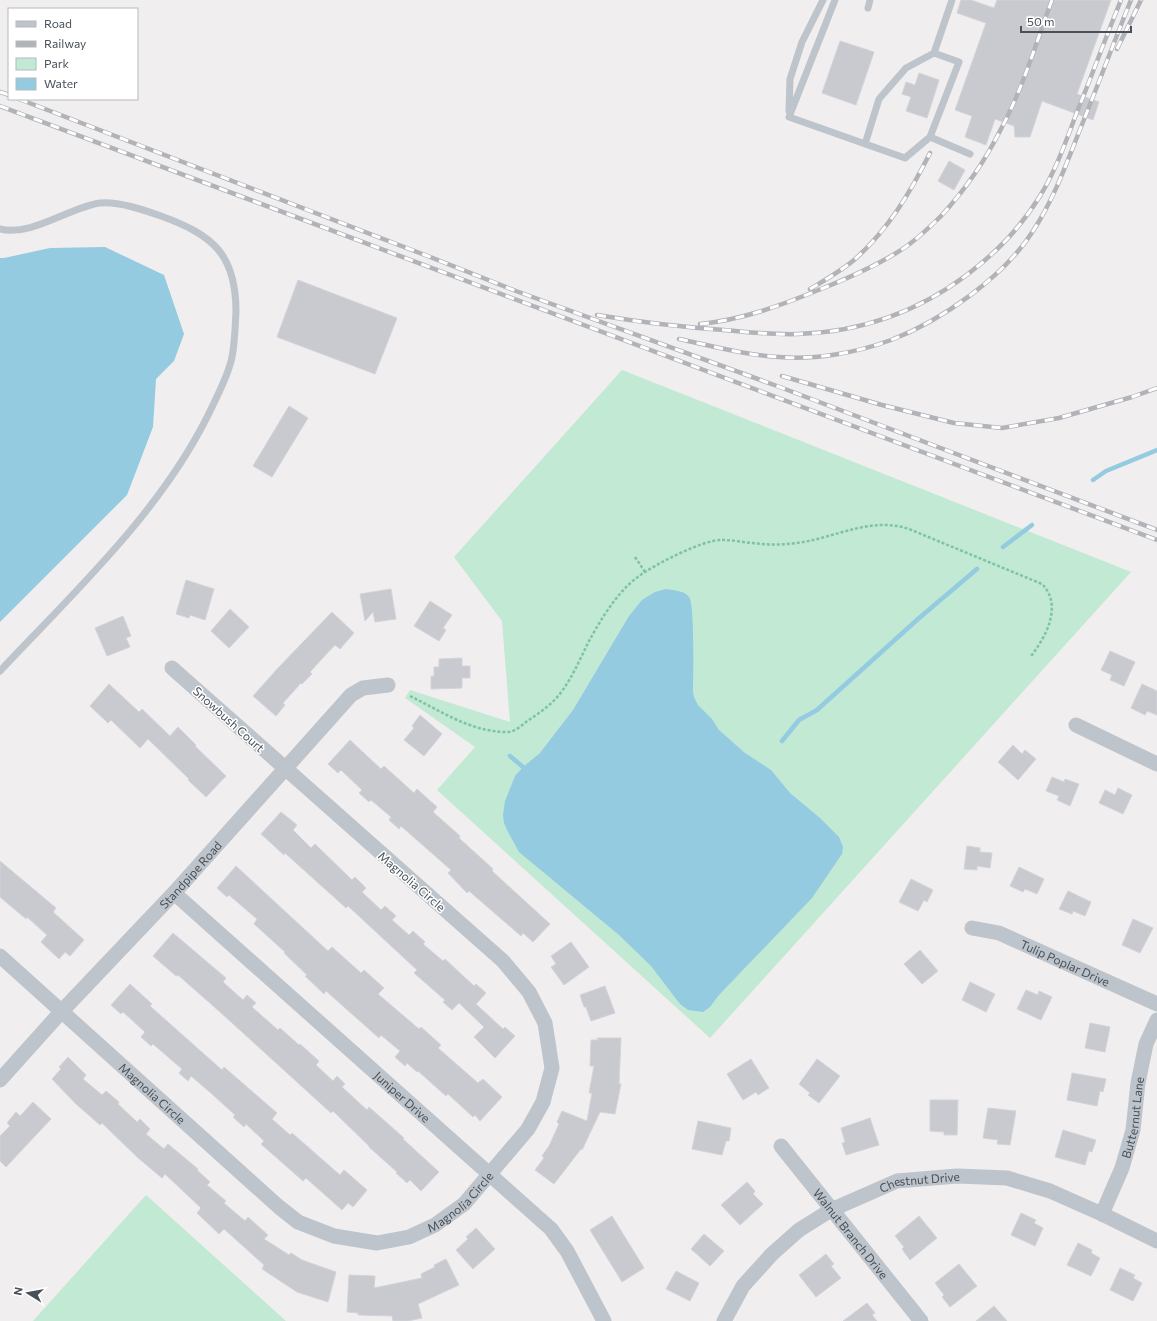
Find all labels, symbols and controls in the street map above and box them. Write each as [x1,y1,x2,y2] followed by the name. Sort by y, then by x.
[8,8,138,100] legend
[1021,8,1131,34] scale bar
[1027,14,1055,28] text: 50 m
[44,16,72,30] text: Road
[44,36,86,50] text: Railway
[44,56,70,70] text: Park
[44,76,78,90] text: Water
[191,683,267,755] street label: Snowbush Court
[156,838,224,911] street label: Standpipe Road
[376,848,448,914] street label: Magnolia Circle
[1018,937,1112,989] street label: Tulip Poplar Drive
[116,1060,188,1126] street label: Magnolia Circle
[371,1068,433,1125] street label: Juniper Drive
[1118,1075,1146,1160] street label: Butternut Lane
[425,1169,496,1235] street label: Magnolia Circle
[877,1169,960,1195] street label: Chestnut Drive
[811,1186,891,1281] street label: Walnut Branch Drive
[8,1273,48,1313] north arrow
[11,1286,25,1296] text: N

